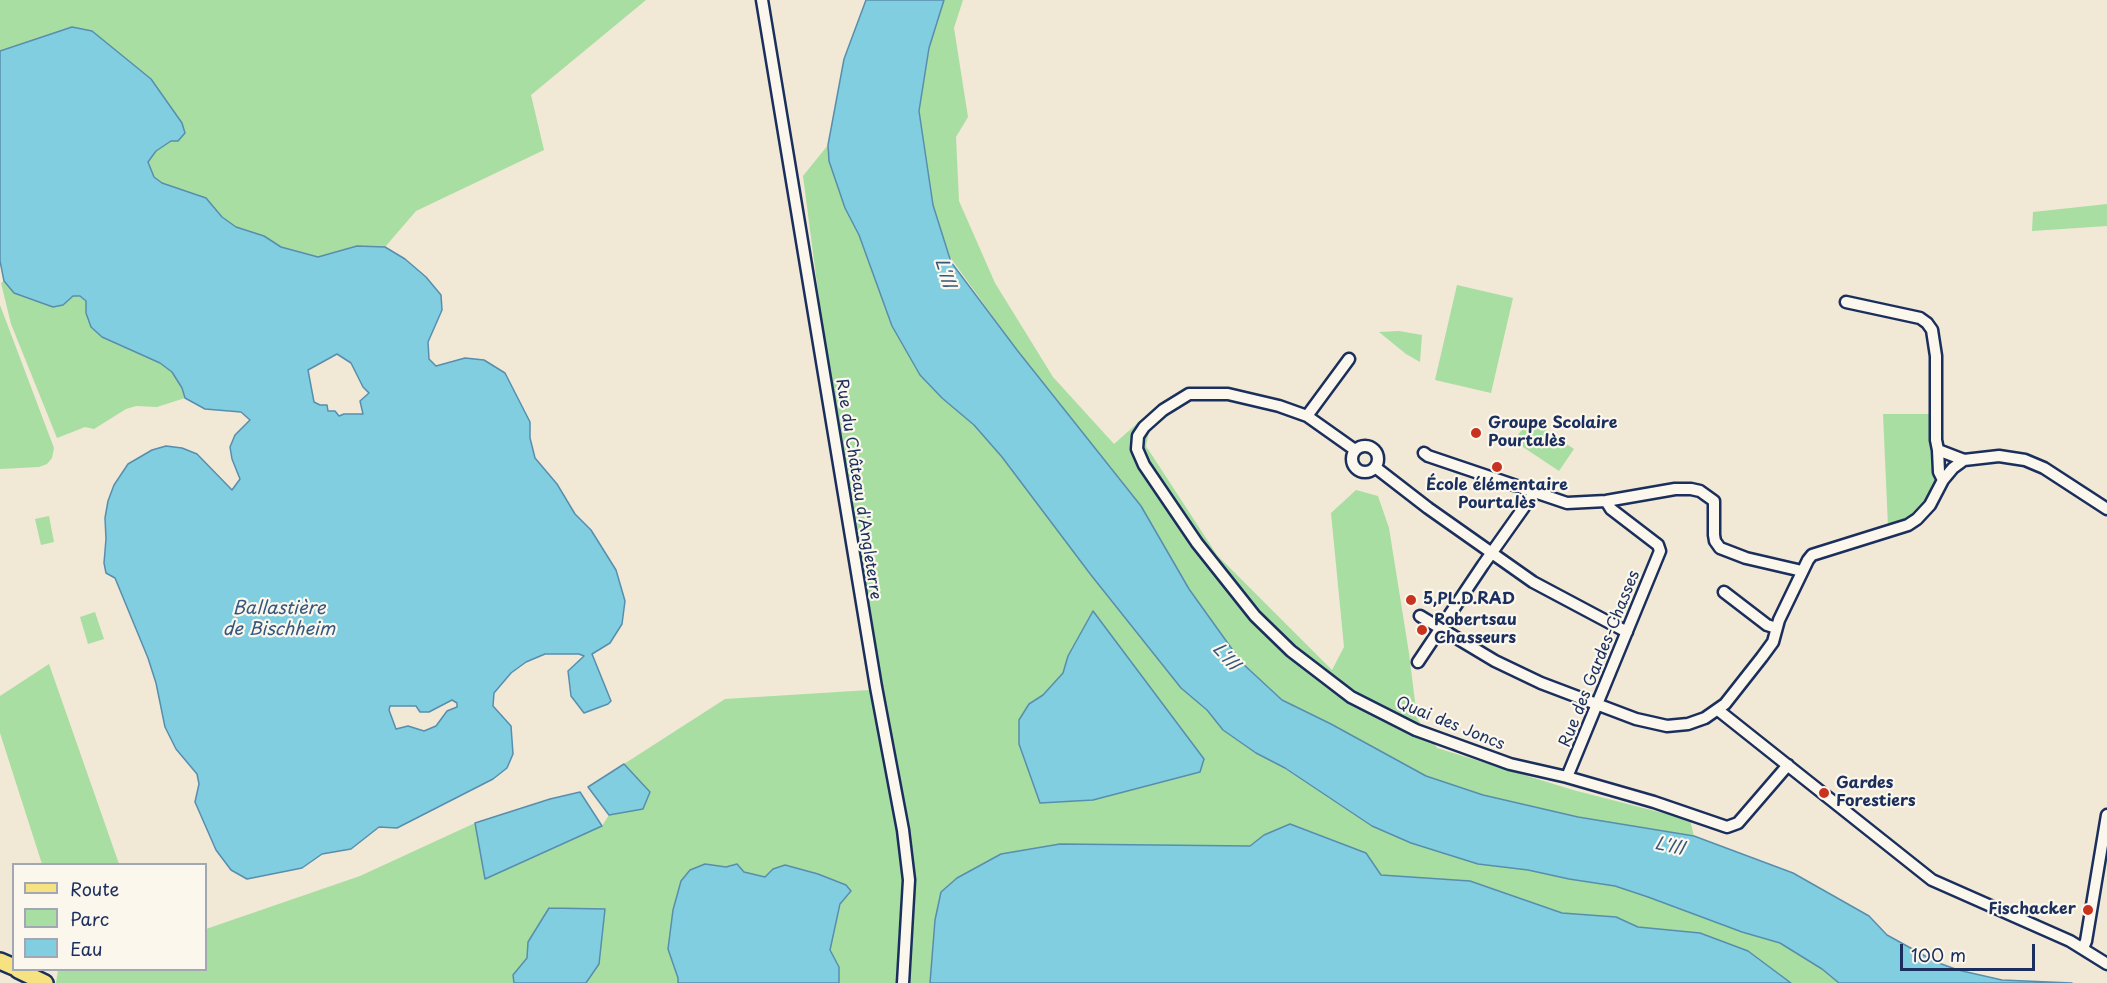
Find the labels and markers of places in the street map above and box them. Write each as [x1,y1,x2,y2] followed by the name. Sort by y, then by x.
[1488,414,1618,452] place label: Groupe Scolaire Pourtalès
[1469,426,1483,440] marker: Groupe Scolaire Pourtalès
[1490,460,1504,474] marker: École élémentaire Pourtalès
[1426,476,1568,514] place label: École élémentaire Pourtalès
[1423,590,1515,610] place label: 5,PL.D.RAD
[1404,593,1418,607] marker: 5,PL.D.RAD
[1434,611,1517,649] place label: Robertsau Chasseurs
[1415,623,1429,637] marker: Robertsau Chasseurs
[1836,774,1916,812] place label: Gardes Forestiers
[1817,786,1831,800] marker: Gardes Forestiers
[1988,900,2076,920] place label: Fischacker
[2081,903,2095,917] marker: Fischacker

